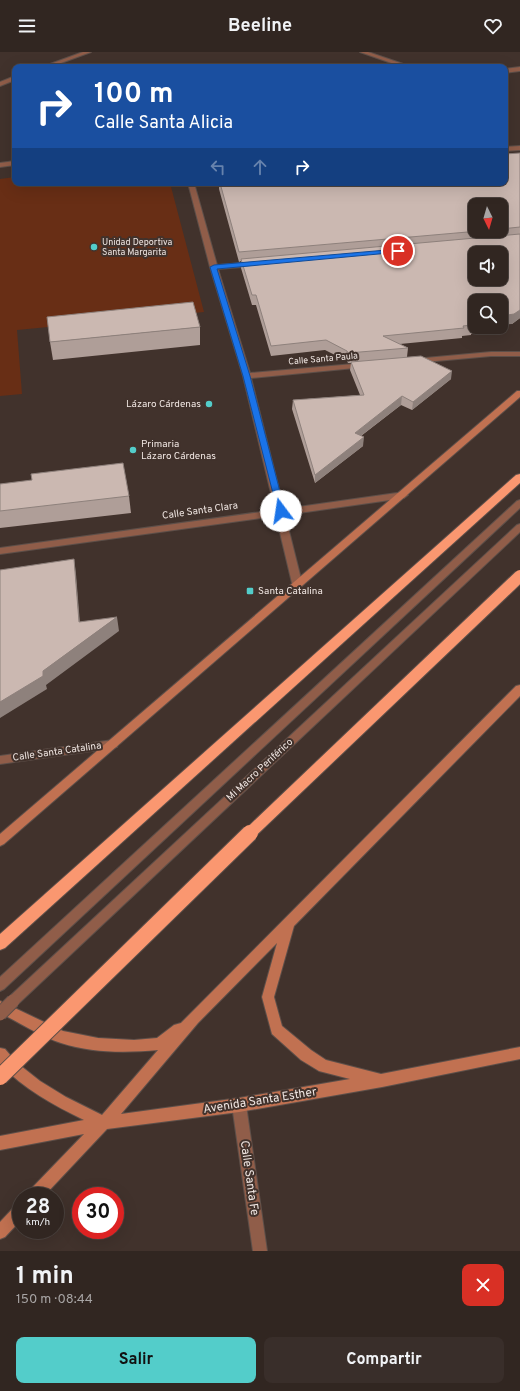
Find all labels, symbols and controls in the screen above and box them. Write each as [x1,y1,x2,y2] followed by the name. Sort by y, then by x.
[16,15,38,37] icon: menu
[228,15,292,38] text: Beeline
[482,15,504,37] icon: heart
[94,77,174,113] text: 100 m
[28,80,80,132] icon: right
[94,112,233,135] text: Calle Santa Alicia
[207,156,229,178] icon: left
[249,156,271,178] icon: ahead
[291,156,313,178] icon: right
[468,198,508,238] north arrow
[468,198,508,334] map controls
[381,234,415,268] pin
[102,237,172,258] place label: Unidad Deportiva Santa Margarita
[387,240,409,262] icon: arrive
[89,242,99,252] marker: Unidad Deportiva Santa Margarita
[468,246,508,286] button: sound
[468,294,508,334] button: search
[288,350,359,368] street label: Calle Santa Paula
[126,398,201,411] place label: Lázaro Cárdenas
[204,399,214,409] marker: Lázaro Cárdenas
[141,438,216,463] place label: Primaria Lázaro Cárdenas
[128,445,138,455] marker: Primaria Lázaro Cárdenas
[260,490,302,532] position arrow
[161,499,239,523] street label: Calle Santa Clara
[258,585,323,598] place label: Santa Catalina
[245,586,255,596] marker: Santa Catalina
[224,736,296,804] street label: Mi Macro Periférico
[12,739,102,765] street label: Calle Santa Catalina
[202,1084,318,1118] street label: Avenida Santa Esther
[236,1139,262,1217] street label: Calle Santa Fe
[72,1187,124,1239] speed limit sign: 30
[26,1195,50,1221] text: 28
[26,1216,50,1229] text: km/h
[16,1262,74,1292] text: 1 min
[462,1264,504,1306] button: close
[16,1292,93,1308] text: 150 m · 08:44
[16,1337,256,1383] button: Salir
[264,1337,504,1383] button: Compartir

